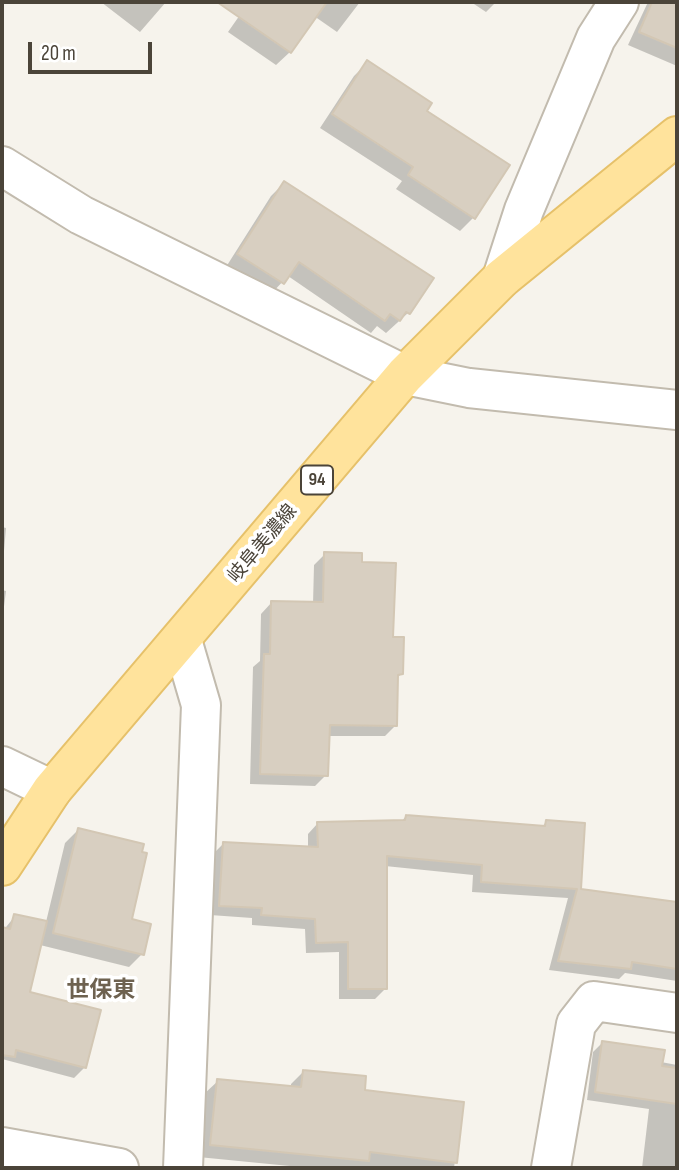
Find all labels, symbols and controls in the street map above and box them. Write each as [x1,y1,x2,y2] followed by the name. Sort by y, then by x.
[32,28,156,72] scale bar
[41,41,76,66] text: 20 m
[301,466,333,494] road number: 94
[224,500,302,588] street label: 岐阜美濃線
[67,977,135,1005] district label: 世保東

